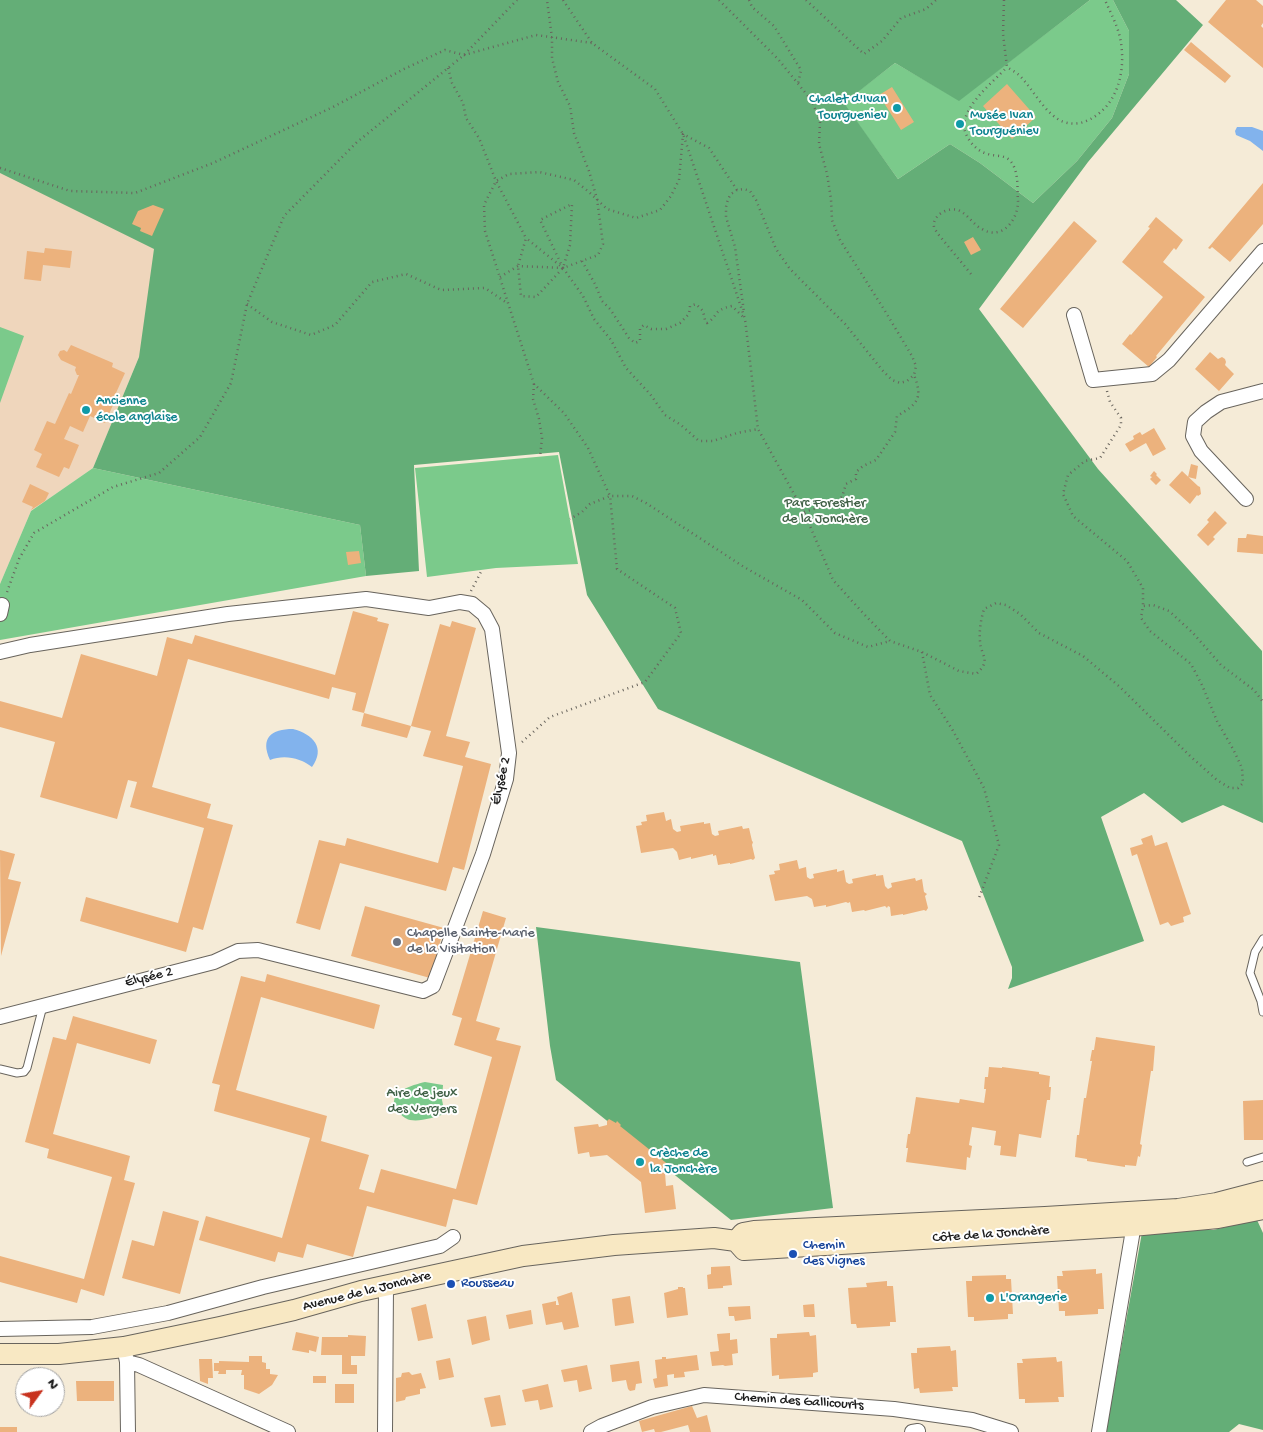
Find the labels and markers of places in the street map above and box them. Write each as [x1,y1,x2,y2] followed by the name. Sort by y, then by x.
[809,92,887,124] place label: Chalet d'Ivan Tourgueniev
[891,102,903,114] marker: Chalet d'Ivan Tourgueniev
[970,108,1039,140] place label: Musée Ivan Tourguéniev
[954,118,966,130] marker: Musée Ivan Tourguéniev
[96,394,178,427] place label: Ancienne école anglaise
[80,404,92,416] marker: Ancienne école anglaise
[407,926,535,959] place label: Chapelle Sainte-Marie de la Visitation
[391,936,403,948] marker: Chapelle Sainte-Marie de la Visitation
[650,1146,717,1178] place label: Crèche de la Jonchère
[634,1156,646,1168] marker: Crèche de la Jonchère
[803,1238,865,1270] place label: Chemin des Vignes
[787,1248,799,1260] marker: Chemin des Vignes
[461,1276,514,1292] place label: Rousseau
[445,1278,457,1290] marker: Rousseau
[1000,1290,1067,1306] place label: L'Orangerie
[984,1292,996,1304] marker: L'Orangerie

